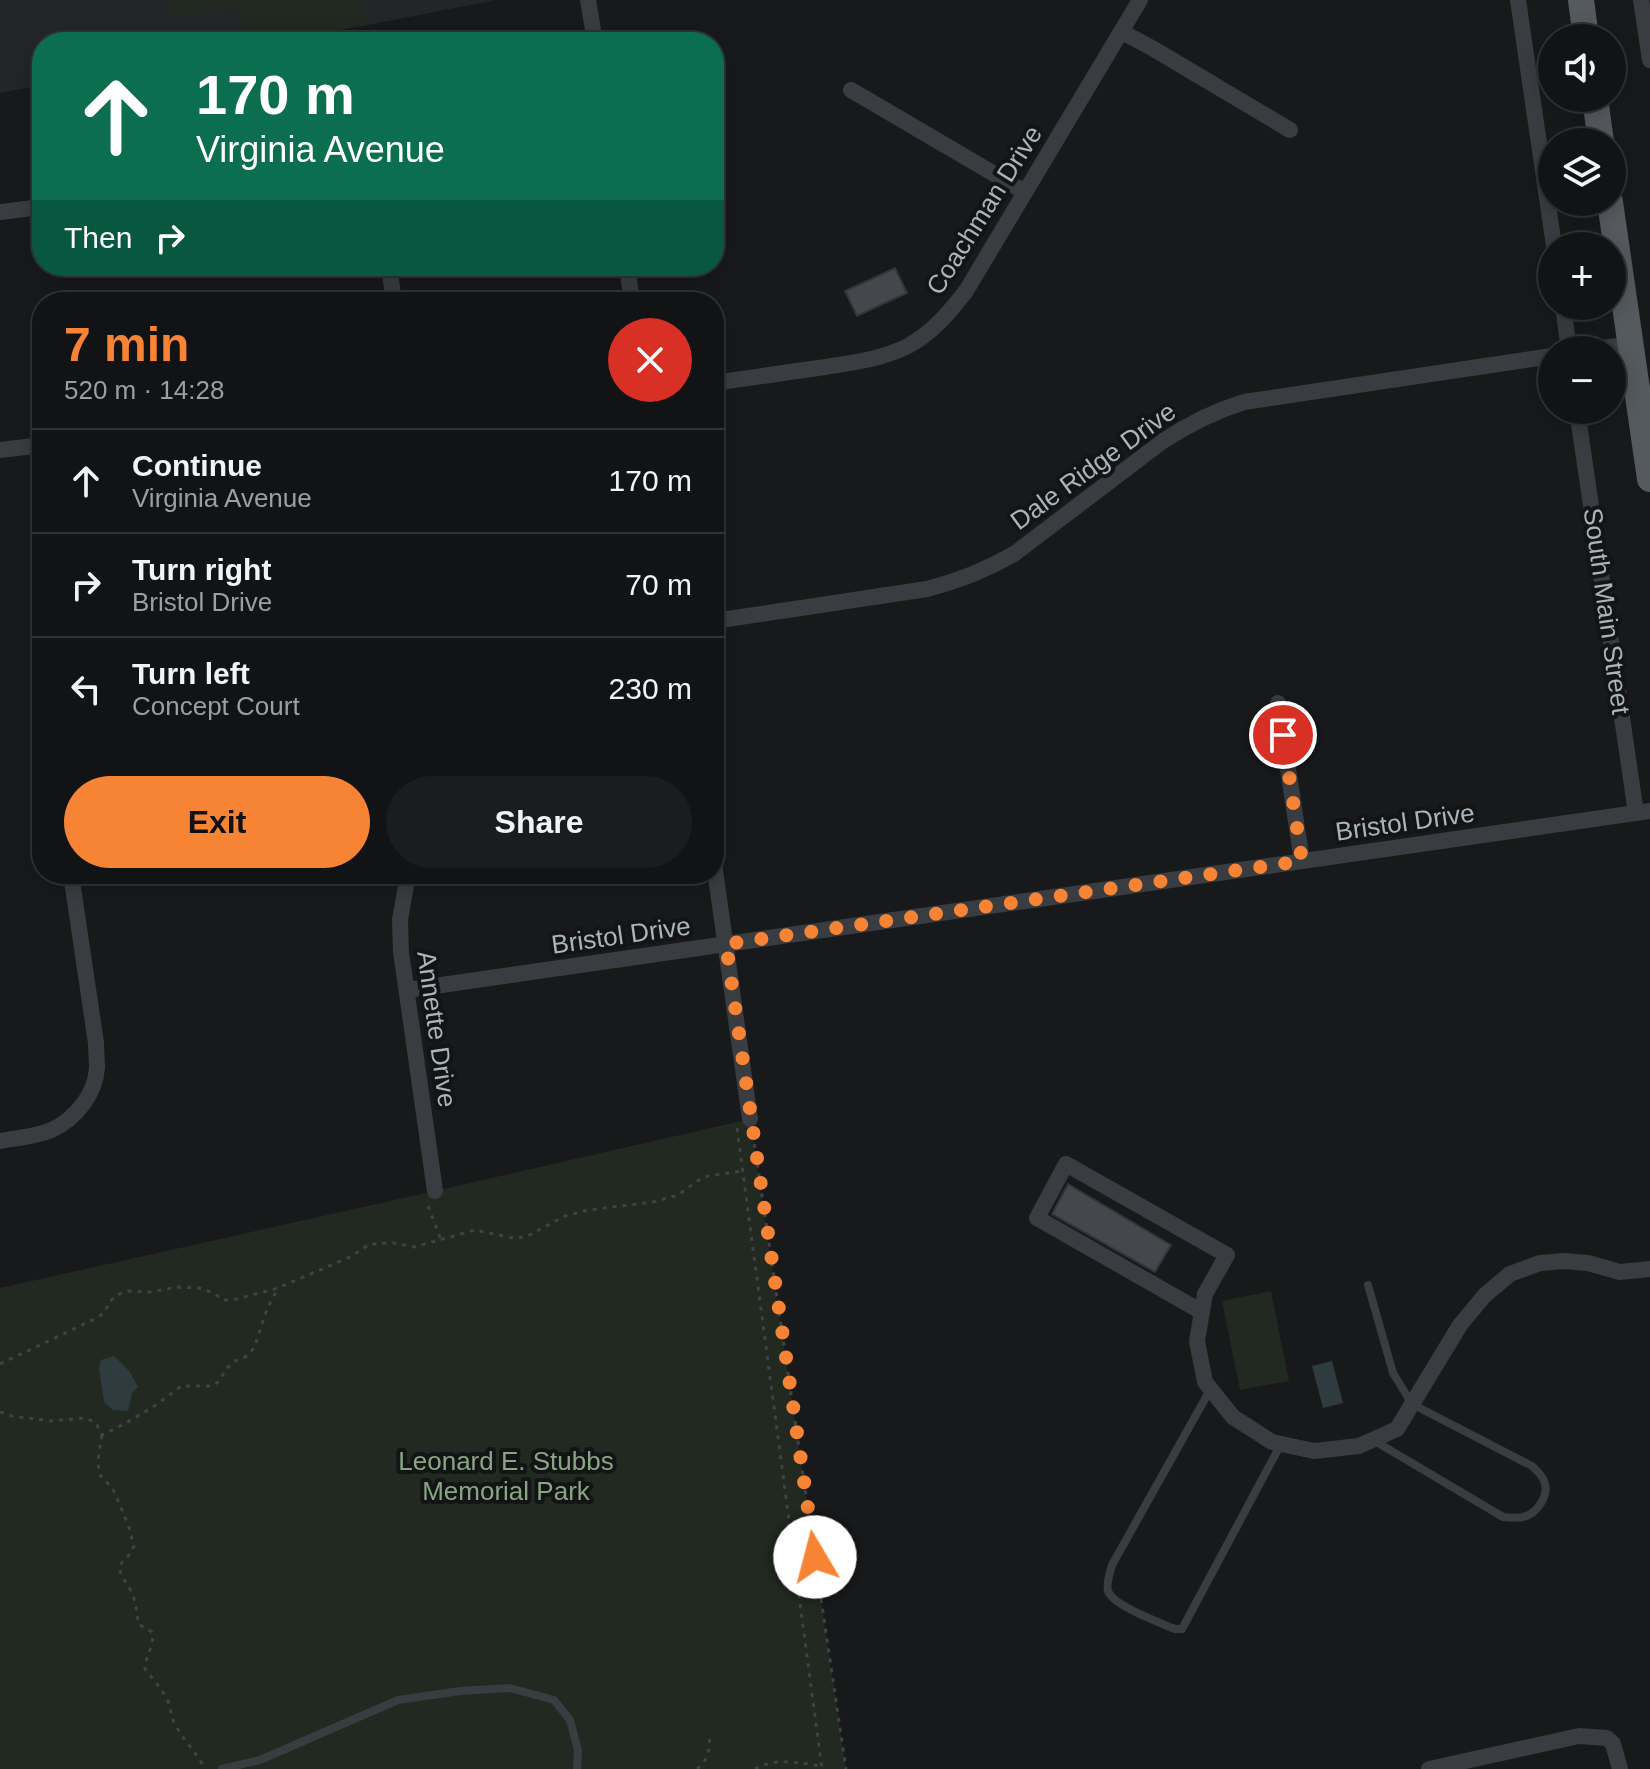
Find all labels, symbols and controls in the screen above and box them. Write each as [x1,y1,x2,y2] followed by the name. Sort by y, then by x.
[1538,24,1626,424] map controls
[1538,24,1626,112] button: sound
[196,63,355,126] text: 170 m
[64,64,168,168] icon: ahead
[920,120,1048,300] street label: Coachman Drive
[1538,128,1626,216] button: layers
[196,129,445,170] text: Virginia Avenue
[148,216,192,260] icon: right
[64,221,132,254] text: Then
[1538,232,1626,320] button: +
[64,318,189,371] text: 7 min
[608,318,692,402] button: close
[1538,336,1626,424] button: −
[64,375,224,405] text: 520 m · 14:28
[1005,396,1181,536] street label: Dale Ridge Drive
[132,449,262,482] text: Continue
[64,459,108,503] icon: ahead
[609,464,692,497] text: 170 m
[132,483,312,513] text: Virginia Avenue
[1578,506,1636,717] street label: South Main Street
[132,553,271,586] text: Turn right
[64,563,108,607] icon: right
[625,568,692,601] text: 70 m
[132,587,272,617] text: Bristol Drive
[132,657,250,690] text: Turn left
[64,667,108,711] icon: left
[609,672,692,705] text: 230 m
[132,691,300,721] text: Concept Court
[1249,701,1317,769] pin
[1261,713,1305,757] icon: arrive
[64,776,370,868] button: Exit
[386,776,692,868] button: Share
[1334,797,1476,847] street label: Bristol Drive
[550,910,692,960] street label: Bristol Drive
[411,949,463,1109] street label: Annette Drive
[398,1446,614,1506] park label: Leonard E. Stubbs Memorial Park
[773,1515,857,1599] position arrow

